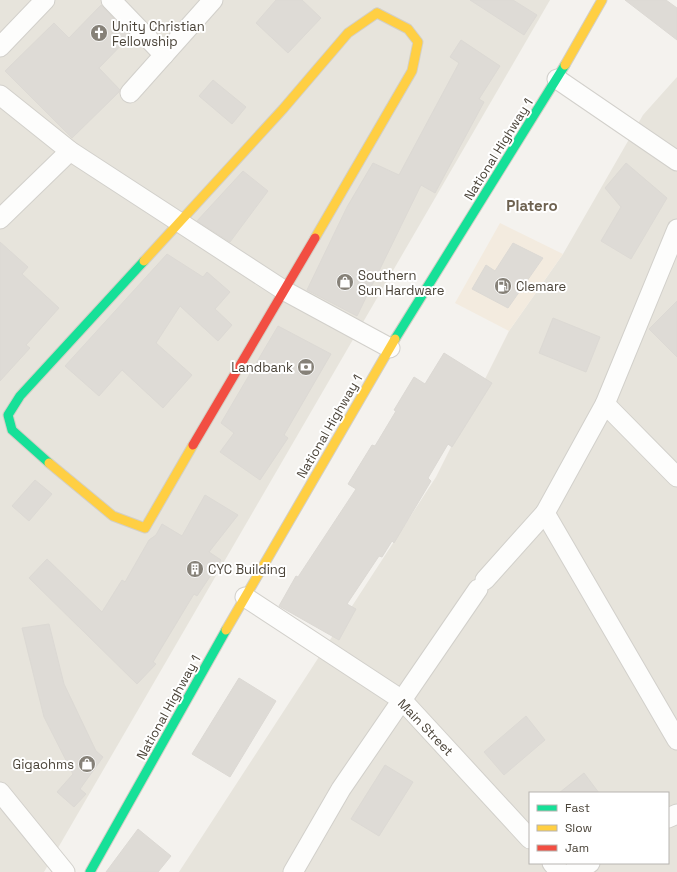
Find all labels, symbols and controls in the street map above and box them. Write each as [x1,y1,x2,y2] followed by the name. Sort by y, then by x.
[112,18,205,50] place label: Unity Christian Fellowship
[89,23,109,43] church icon: Unity Christian Fellowship
[460,95,537,203] street label: National Highway 1
[506,196,558,215] district label: Platero
[358,267,444,299] place label: Southern Sun Hardware
[335,272,355,292] shop icon: Southern Sun Hardware
[493,276,513,296] fuel station icon: Clemare
[516,278,566,295] place label: Clemare
[296,357,316,377] bank icon: Landbank
[231,359,293,376] place label: Landbank
[293,371,366,481] street label: National Highway 1
[185,559,205,579] building icon: CYC Building
[208,561,286,578] place label: CYC Building
[133,652,204,763] street label: National Highway 1
[394,695,457,759] street label: Main Street
[77,754,97,774] shop icon: Gigaohms
[13,756,74,773] place label: Gigaohms
[529,792,669,864] legend
[565,800,590,816] text: Fast
[565,820,592,836] text: Slow
[565,840,589,856] text: Jam

